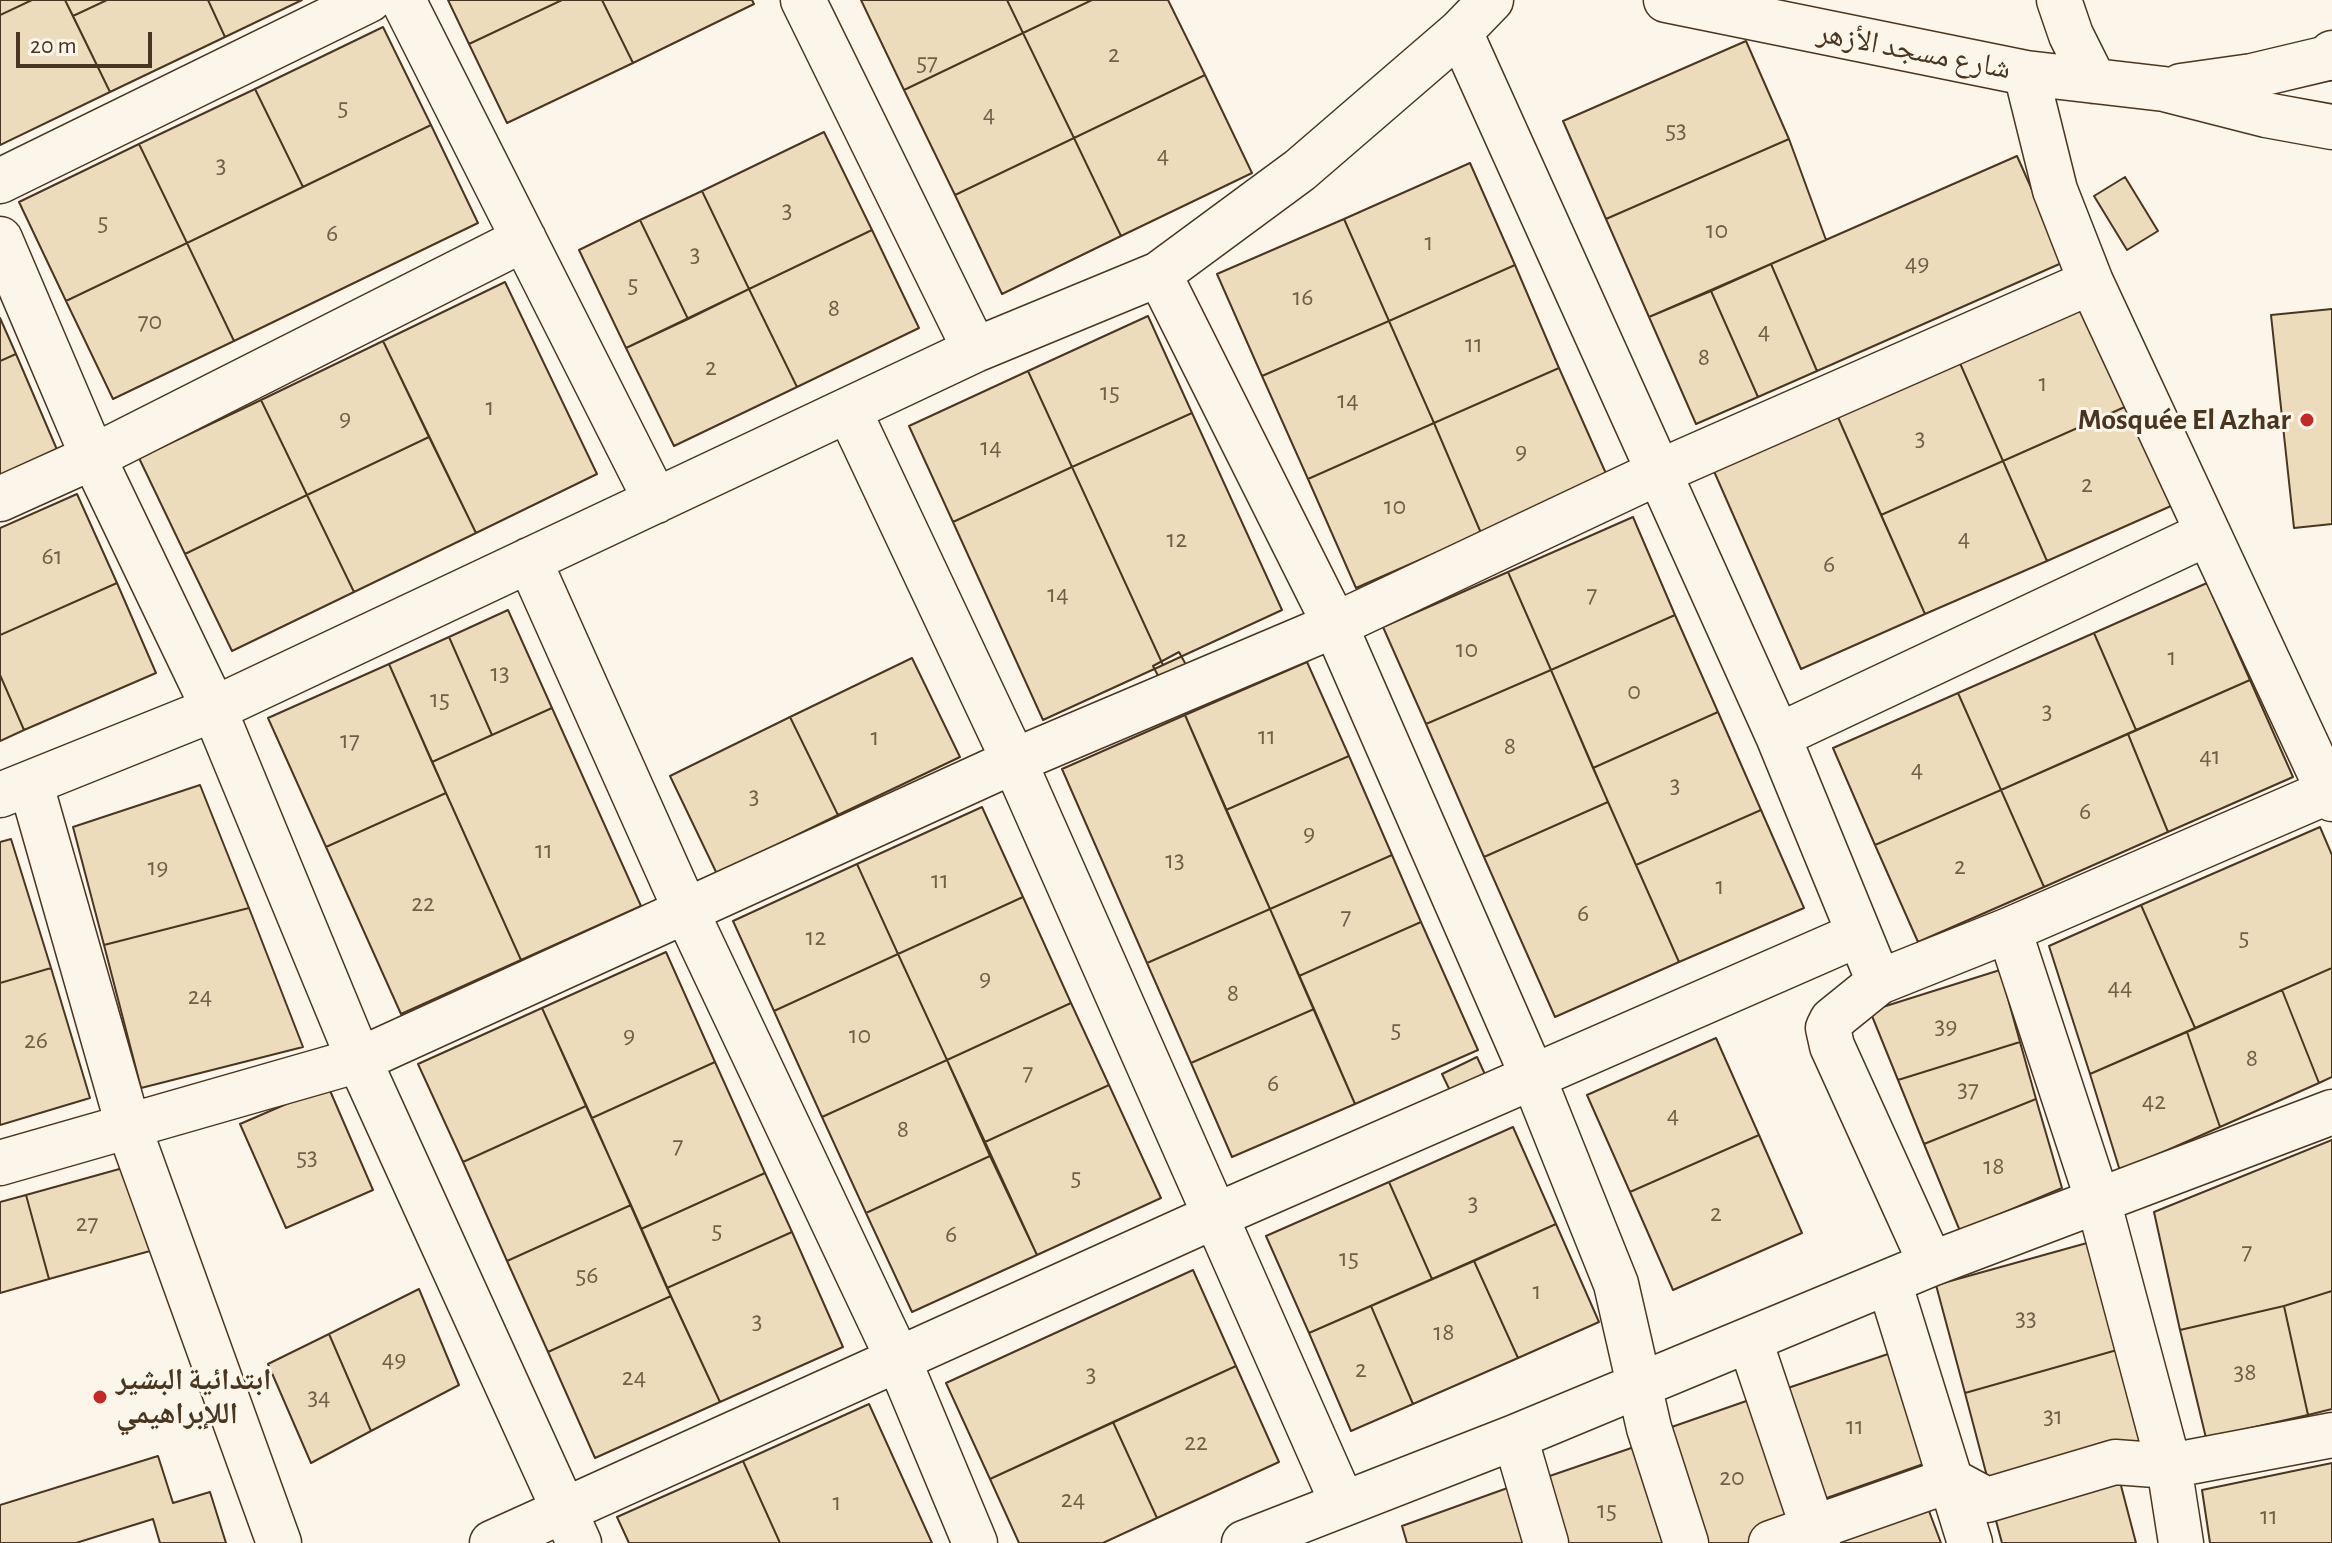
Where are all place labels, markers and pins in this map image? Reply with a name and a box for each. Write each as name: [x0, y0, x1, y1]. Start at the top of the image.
place label: Mosquée El Azhar: [2078, 402, 2291, 438]
marker: Mosquée El Azhar: [2298, 411, 2316, 429]
place label: ابتدائية البشير اللإبراهيمي: [116, 1362, 272, 1432]
marker: ابتدائية البشير اللإبراهيمي: [91, 1388, 109, 1406]

